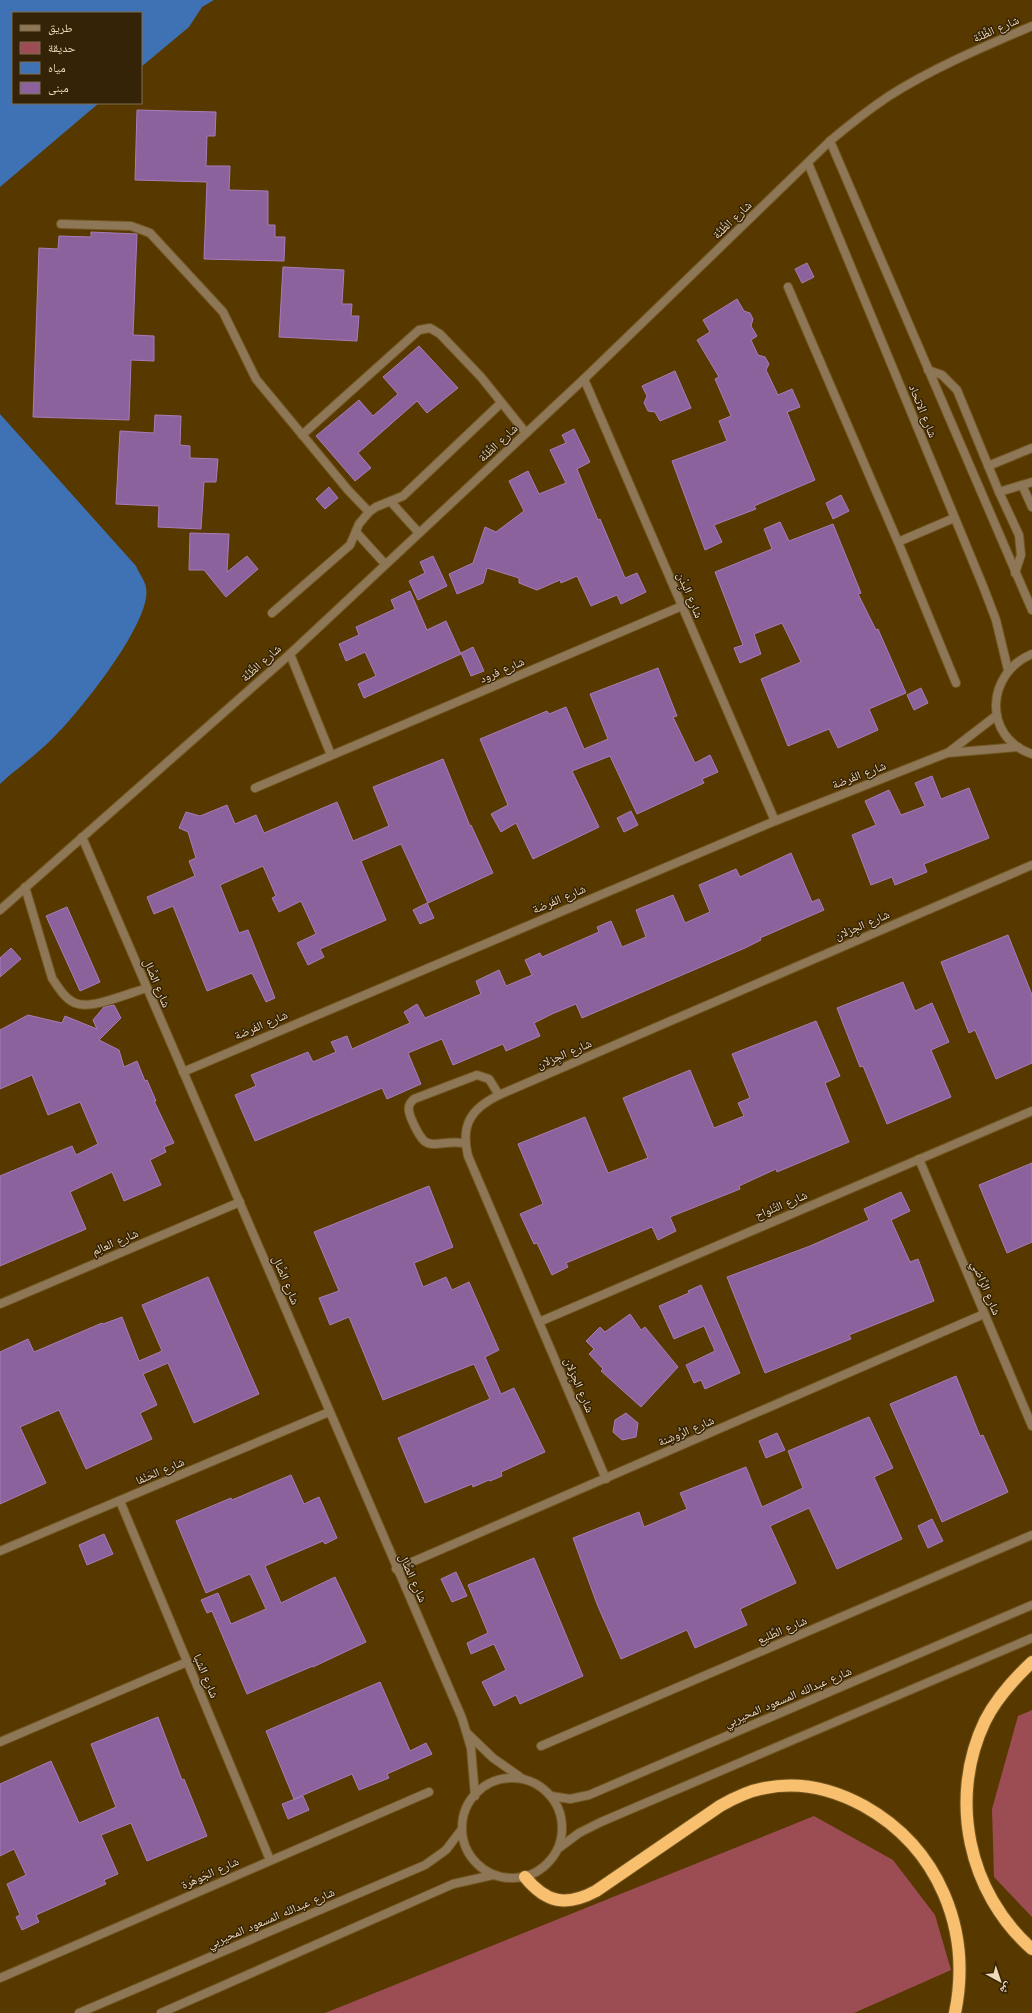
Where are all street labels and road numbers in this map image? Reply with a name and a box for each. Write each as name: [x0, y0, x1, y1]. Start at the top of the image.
street label: شارع الظَّنَّة: [971, 12, 1022, 46]
street label: شارع الظَّنَّة: [709, 198, 755, 243]
street label: شارع الاتحاد: [905, 382, 940, 440]
street label: شارع الظَّنَّة: [475, 421, 521, 465]
street label: شارع البِدْن: [673, 570, 706, 621]
street label: شارع الظَّنَّة: [238, 641, 285, 685]
street label: شارع فرود: [477, 654, 527, 687]
street label: شارع الفَرضة: [830, 758, 888, 793]
street label: شارع الفَرضة: [530, 881, 588, 917]
street label: شارع الجِزلان: [832, 907, 892, 944]
street label: شارع الصَّال: [140, 956, 174, 1010]
street label: شارع الفَرضة: [232, 1007, 290, 1043]
street label: شارع الجِزلان: [534, 1036, 594, 1073]
street label: شارع التِّلواح: [753, 1188, 810, 1223]
street label: شارع العالِم: [90, 1226, 141, 1259]
street label: شارع الصَّال: [269, 1253, 303, 1307]
street label: شارع الرَّاضي: [965, 1259, 1004, 1319]
street label: شارع الجِزلان: [560, 1355, 597, 1415]
street label: شارع الرُّوشِنة: [656, 1413, 717, 1450]
street label: شارع الحَنْفا: [134, 1454, 187, 1488]
street label: شارع الصَّال: [395, 1551, 430, 1605]
street label: شارع الطَّليع: [755, 1613, 810, 1648]
street label: شارع الشبا: [189, 1652, 222, 1701]
street label: شارع عبدالله المسعود المحيربي: [722, 1664, 855, 1733]
street label: شارع الجَوهَرة: [179, 1854, 242, 1893]
street label: شارع عبدالله المسعود المحيربي: [205, 1885, 338, 1954]

